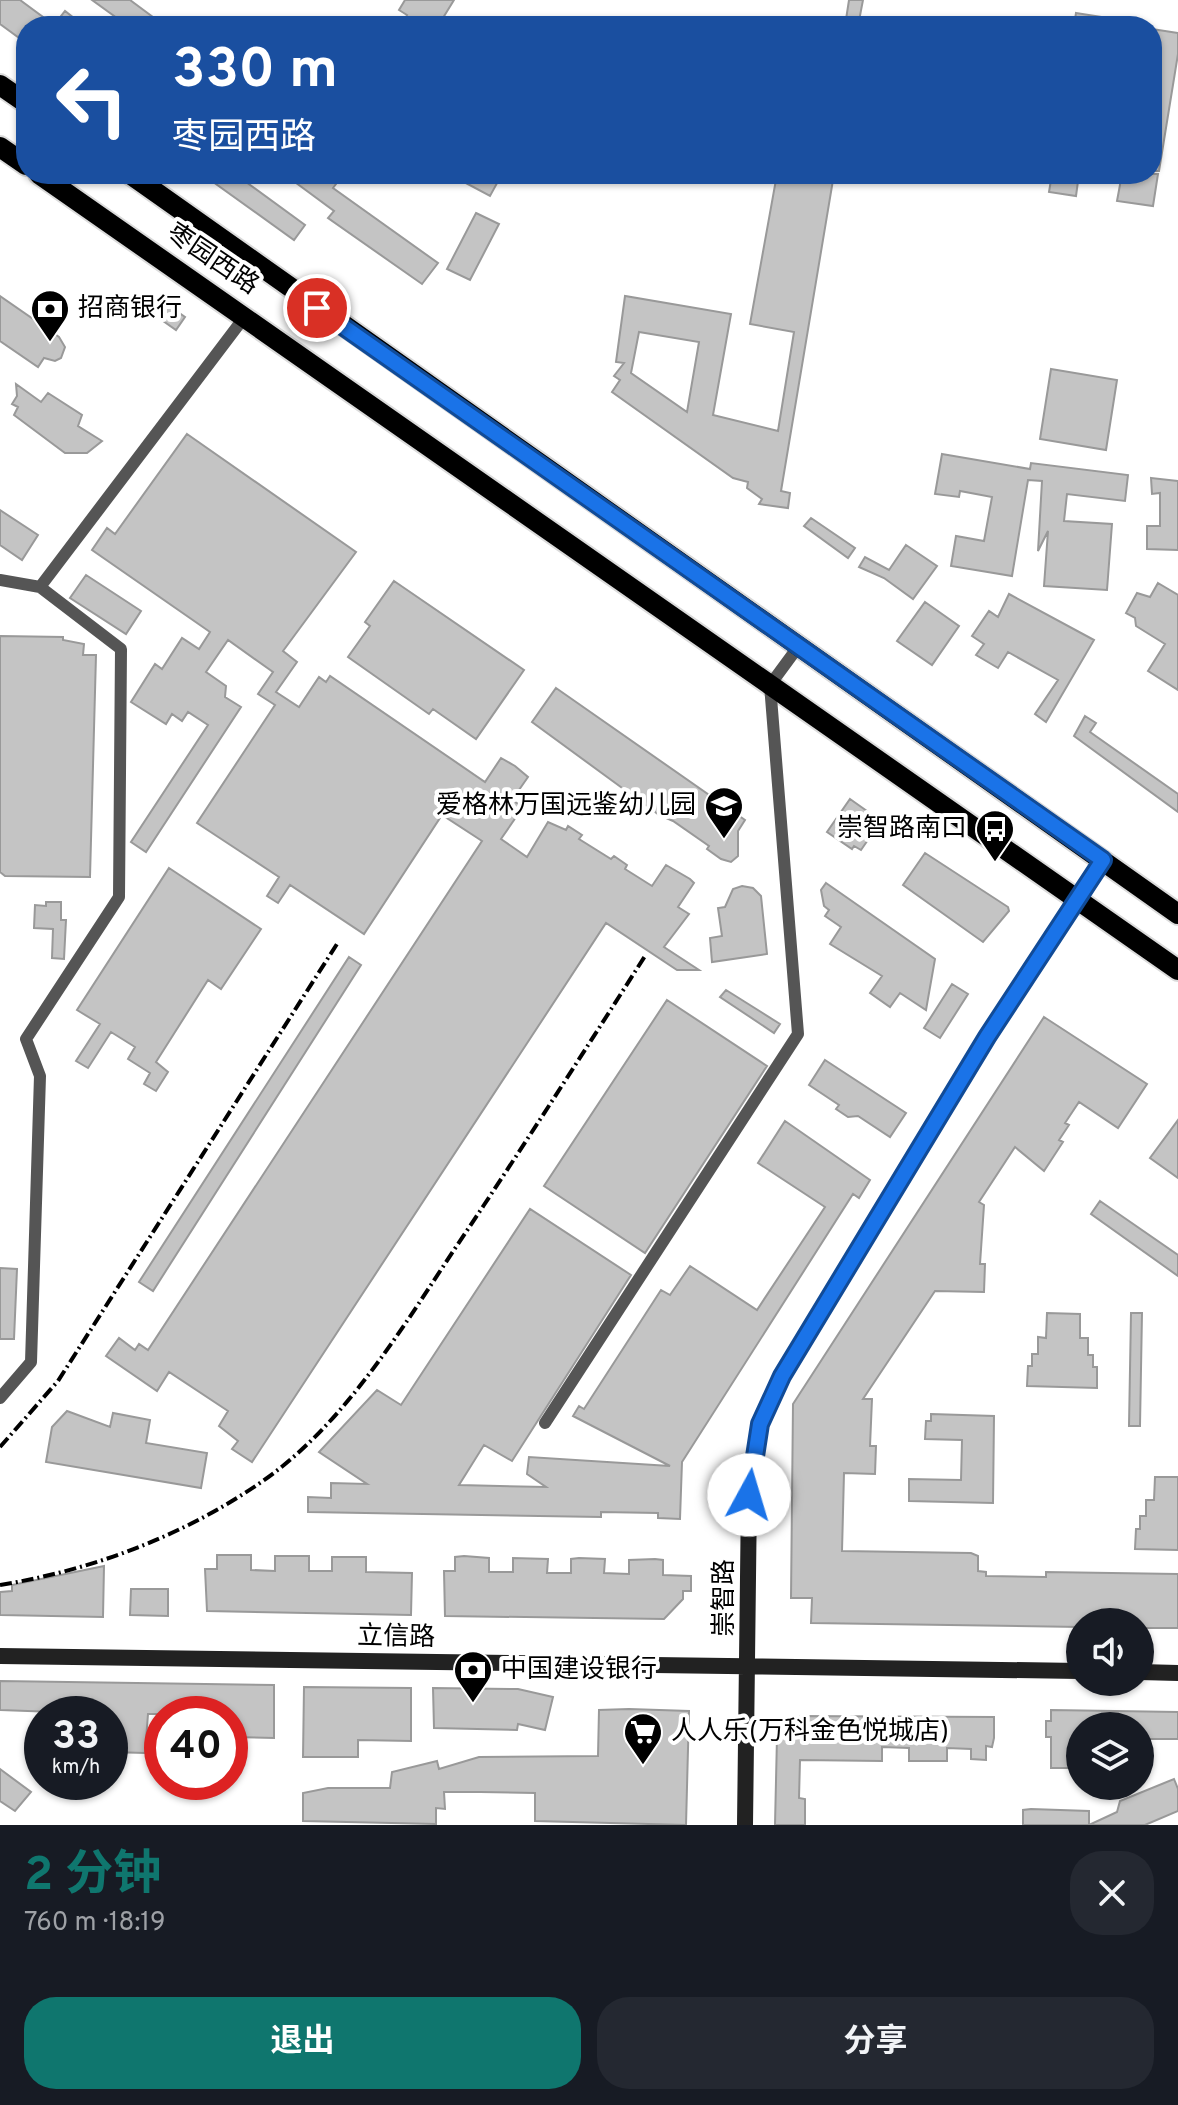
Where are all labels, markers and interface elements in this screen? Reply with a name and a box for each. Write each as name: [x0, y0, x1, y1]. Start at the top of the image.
text: 330 m: [172, 37, 338, 107]
icon: left: [40, 48, 144, 152]
text: 枣园西路: [172, 116, 316, 162]
street label: 枣园西路: [160, 217, 264, 303]
pin: [283, 274, 351, 342]
icon: arrive: [295, 286, 339, 330]
bank icon: 招商银行: [29, 288, 71, 343]
place label: 招商银行: [78, 293, 182, 326]
school or university icon: 爱格林万国远鉴幼儿园: [703, 785, 745, 840]
place label: 爱格林万国远鉴幼儿园: [436, 790, 696, 823]
bus stop icon: 崇智路南口: [974, 808, 1016, 863]
place label: 崇智路南口: [837, 813, 967, 846]
position arrow: [707, 1453, 791, 1537]
street label: 崇智路: [709, 1559, 742, 1637]
map controls: [1066, 1608, 1154, 1800]
button: sound: [1066, 1608, 1154, 1696]
street label: 立信路: [357, 1621, 435, 1655]
bank icon: 中国建设银行: [452, 1649, 494, 1704]
place label: 中国建设银行: [501, 1654, 657, 1687]
speed limit sign: 40: [144, 1696, 248, 1800]
supermarket icon: 人人乐(万科金色悦城店): [622, 1711, 664, 1766]
button: layers: [1066, 1712, 1154, 1800]
text: 33: [52, 1713, 100, 1763]
place label: 人人乐(万科金色悦城店): [671, 1716, 949, 1749]
text: km/h: [52, 1755, 100, 1781]
text: 2 分钟: [24, 1847, 161, 1907]
button: close: [1070, 1851, 1154, 1935]
text: 760 m · 18:19: [24, 1907, 166, 1940]
button: 退出: [24, 1997, 581, 2089]
button: 分享: [597, 1997, 1154, 2089]

